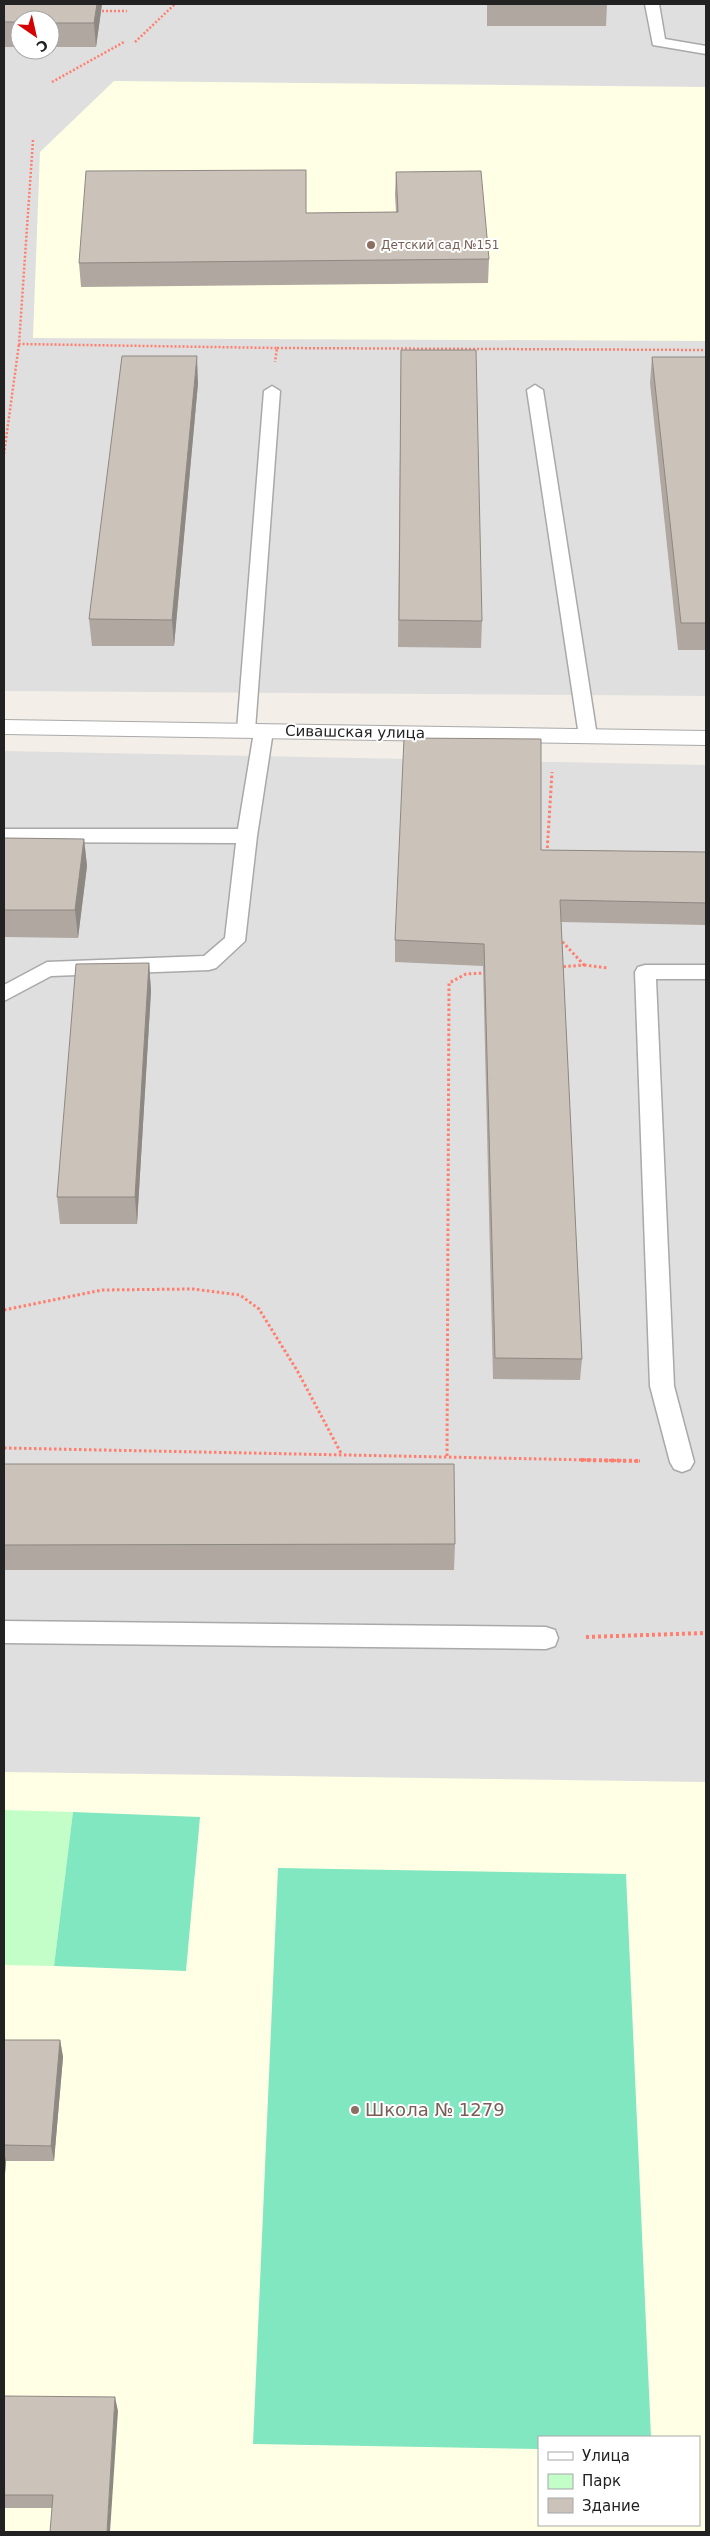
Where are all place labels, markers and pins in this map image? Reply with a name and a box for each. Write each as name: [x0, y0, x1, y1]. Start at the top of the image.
place label: Детский сад №151: [381, 238, 499, 252]
marker: Детский сад №151: [365, 239, 377, 251]
place label: Школа № 1279: [365, 2099, 505, 2120]
marker: Школа № 1279: [349, 2104, 361, 2116]

